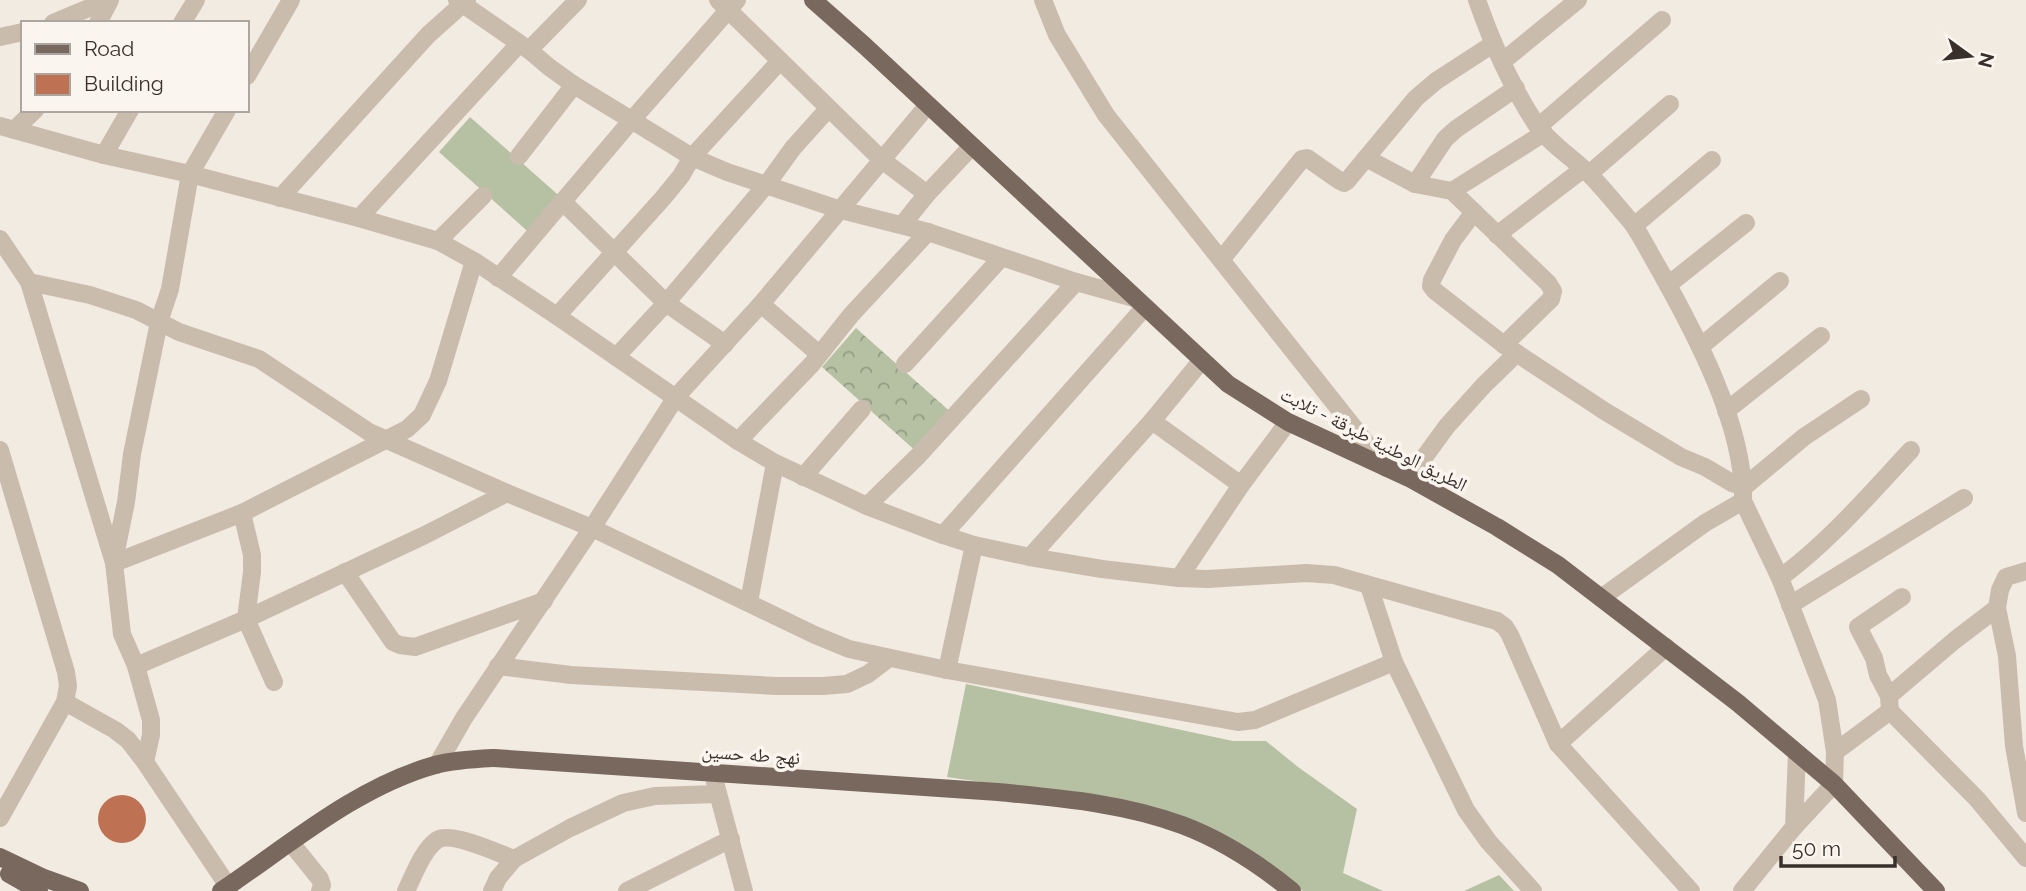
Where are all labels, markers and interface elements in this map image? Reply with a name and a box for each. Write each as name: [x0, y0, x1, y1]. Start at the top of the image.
legend: [21, 21, 248, 112]
north arrow: [1935, 21, 2005, 91]
text: Road: [84, 36, 134, 61]
text: N: [1974, 51, 1999, 70]
text: Building: [84, 71, 164, 96]
street label: الطريق الوطنية طبرقة - تلابت: [1277, 382, 1471, 497]
street label: نهج طه حسين: [701, 740, 801, 770]
scale bar: [1781, 824, 1895, 868]
text: 50 m: [1792, 836, 1841, 861]

